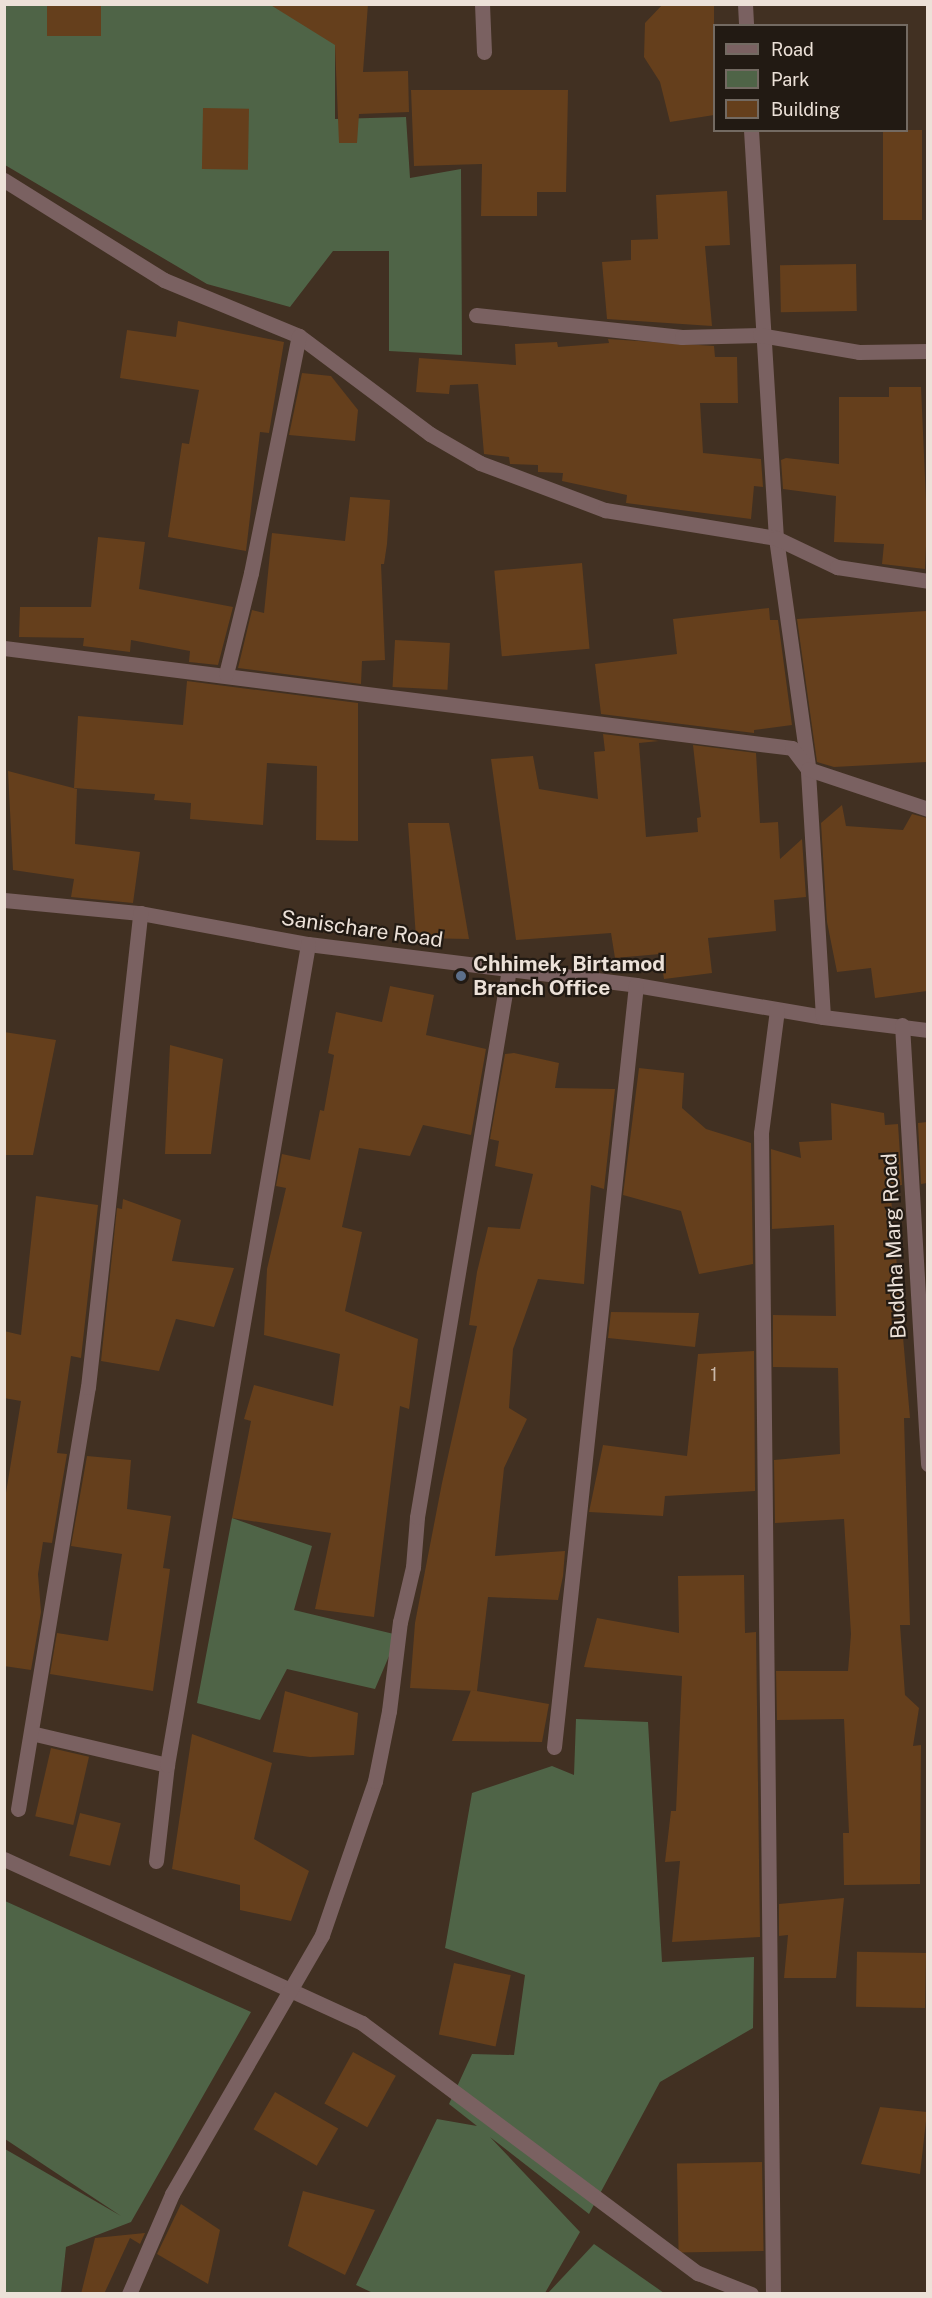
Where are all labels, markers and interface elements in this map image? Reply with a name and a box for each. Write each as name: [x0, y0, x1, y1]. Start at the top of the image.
legend: [713, 24, 908, 132]
text: Road: [771, 39, 814, 60]
text: Park: [771, 69, 809, 90]
text: Building: [771, 99, 840, 120]
street label: Sanischare Road: [279, 905, 445, 953]
place label: Chhimek, Birtamod Branch Office: [473, 951, 665, 1001]
marker: Chhimek, Birtamod Branch Office: [454, 969, 468, 983]
street label: Buddha Marg Road: [877, 1152, 911, 1340]
house number: 1: [710, 1364, 718, 1386]

